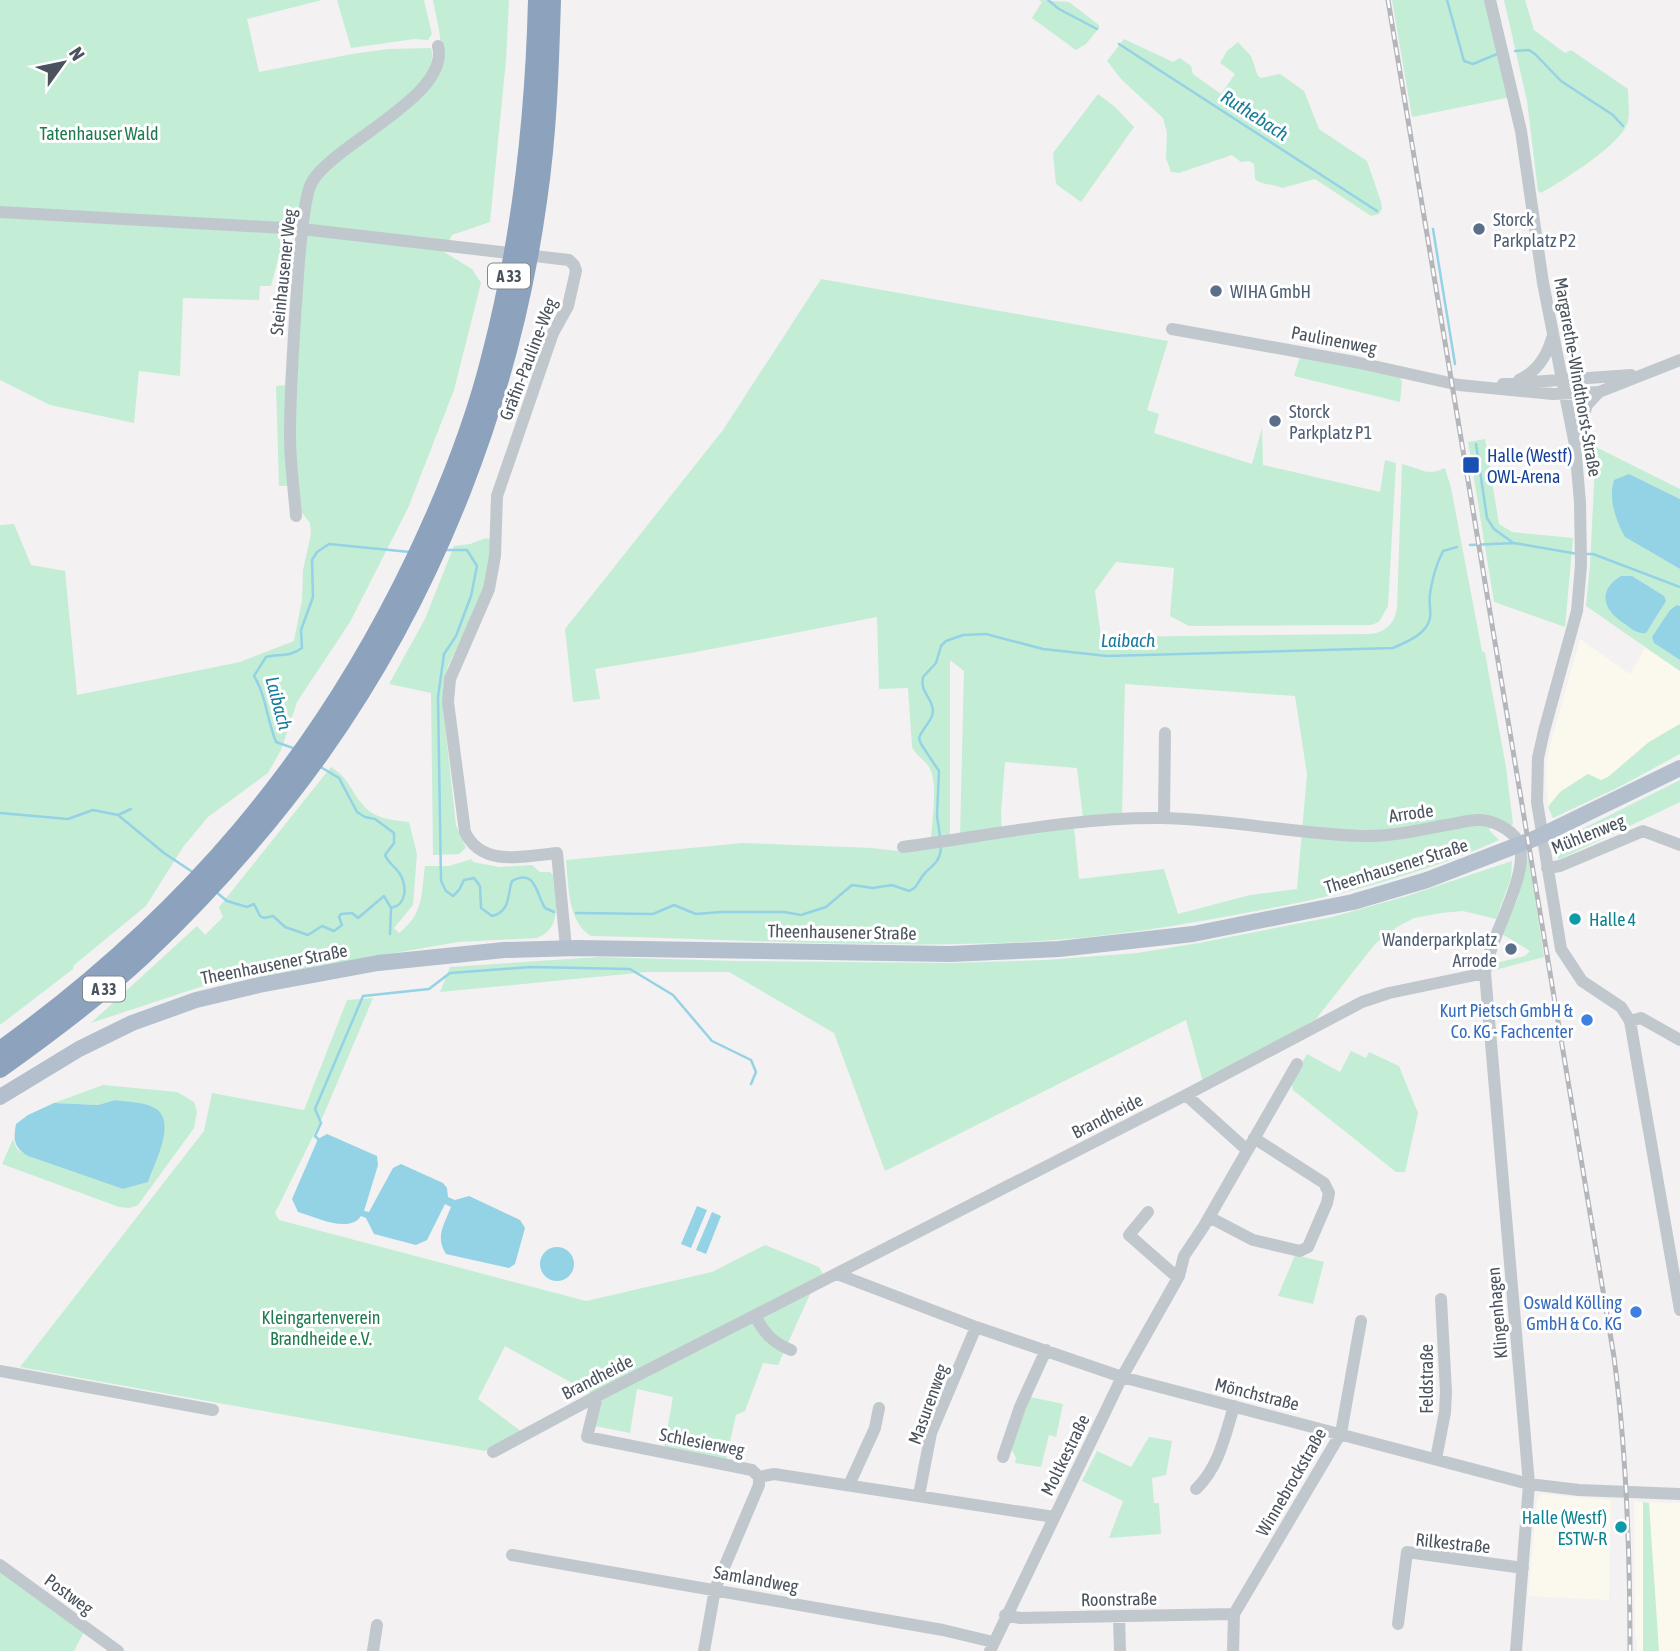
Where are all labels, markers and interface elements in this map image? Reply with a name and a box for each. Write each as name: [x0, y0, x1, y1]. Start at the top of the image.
north arrow: [28, 28, 98, 98]
text: N: [65, 43, 90, 64]
water label: Ruthebach: [1217, 85, 1293, 145]
park label: Tatenhauser Wald: [39, 123, 159, 144]
street label: Steinhausener Weg: [266, 207, 300, 336]
place label: Storck Parkplatz P2: [1493, 209, 1576, 251]
marker: Storck Parkplatz P2: [1471, 221, 1487, 237]
road number: A 33: [488, 264, 530, 288]
street label: Margarethe-Windthorst-Straße: [1550, 276, 1606, 478]
place label: WIHA GmbH: [1230, 281, 1311, 302]
marker: WIHA GmbH: [1208, 283, 1224, 299]
street label: Gräfin-Pauline-Weg: [495, 295, 561, 423]
street label: Paulinenweg: [1290, 321, 1379, 359]
place label: Storck Parkplatz P1: [1289, 401, 1372, 443]
marker: Storck Parkplatz P1: [1267, 413, 1283, 429]
place label: Halle (Westf) OWL-Arena: [1487, 445, 1572, 487]
marker: Halle (Westf) OWL-Arena: [1461, 455, 1481, 475]
water label: Laibach: [1101, 629, 1155, 651]
water label: Laibach: [261, 674, 297, 732]
street label: Arrode: [1387, 799, 1435, 827]
street label: Mühlenweg: [1548, 810, 1628, 858]
street label: Theenhausener Straße: [1322, 834, 1470, 898]
place label: Halle 4: [1589, 909, 1636, 930]
marker: Halle 4: [1567, 911, 1583, 927]
street label: Theenhausener Straße: [767, 920, 917, 944]
place label: Wanderparkplatz Arrode: [1382, 929, 1498, 971]
street label: Theenhausener Straße: [199, 939, 349, 989]
marker: Wanderparkplatz Arrode: [1503, 941, 1519, 957]
road number: A 33: [83, 976, 125, 1001]
place label: Kurt Pietsch GmbH & Co. KG - Fachcenter: [1439, 1000, 1574, 1042]
marker: Kurt Pietsch GmbH & Co. KG - Fachcenter: [1579, 1012, 1595, 1028]
street label: Brandheide: [1068, 1089, 1146, 1143]
street label: Klingenhagen: [1483, 1266, 1511, 1360]
place label: Oswald Kölling GmbH & Co. KG: [1524, 1292, 1622, 1334]
marker: Oswald Kölling GmbH & Co. KG: [1628, 1304, 1644, 1320]
park label: Kleingartenverein Brandheide e.V.: [262, 1307, 381, 1349]
street label: Feldstraße: [1416, 1344, 1437, 1414]
street label: Brandheide: [558, 1350, 636, 1404]
street label: Masurenweg: [904, 1361, 952, 1447]
street label: Mönchstraße: [1213, 1373, 1301, 1415]
street label: Moltkestraße: [1036, 1411, 1094, 1499]
street label: Schlesierweg: [658, 1423, 747, 1461]
street label: Winnebrockstraße: [1252, 1424, 1330, 1540]
place label: Halle (Westf) ESTW-R: [1522, 1507, 1607, 1549]
marker: Halle (Westf) ESTW-R: [1613, 1519, 1629, 1535]
street label: Rilkestraße: [1415, 1529, 1491, 1557]
street label: Samlandweg: [712, 1561, 800, 1597]
street label: Postweg: [41, 1569, 98, 1619]
street label: Roonstraße: [1081, 1588, 1157, 1610]

